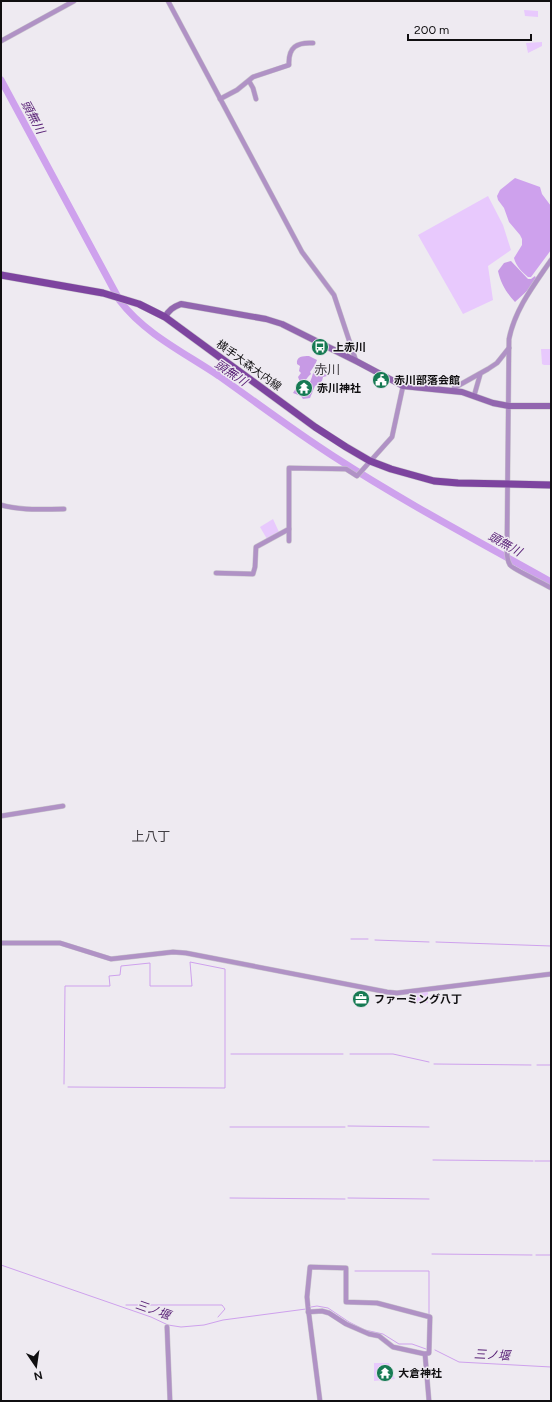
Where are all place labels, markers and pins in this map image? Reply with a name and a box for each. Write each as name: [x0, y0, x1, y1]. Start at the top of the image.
bus stop icon: 上赤川: [310, 337, 330, 357]
place label: 上赤川: [333, 341, 366, 354]
public building icon: 赤川部落会館: [371, 370, 391, 390]
place label: 赤川部落会館: [394, 374, 460, 387]
temple icon: 赤川神社: [294, 378, 314, 398]
place label: 赤川神社: [317, 382, 361, 395]
office icon: ファーミング八丁: [351, 989, 371, 1009]
place label: ファーミング八丁: [374, 993, 462, 1006]
temple icon: 大倉神社: [375, 1363, 395, 1383]
place label: 大倉神社: [398, 1367, 442, 1380]

